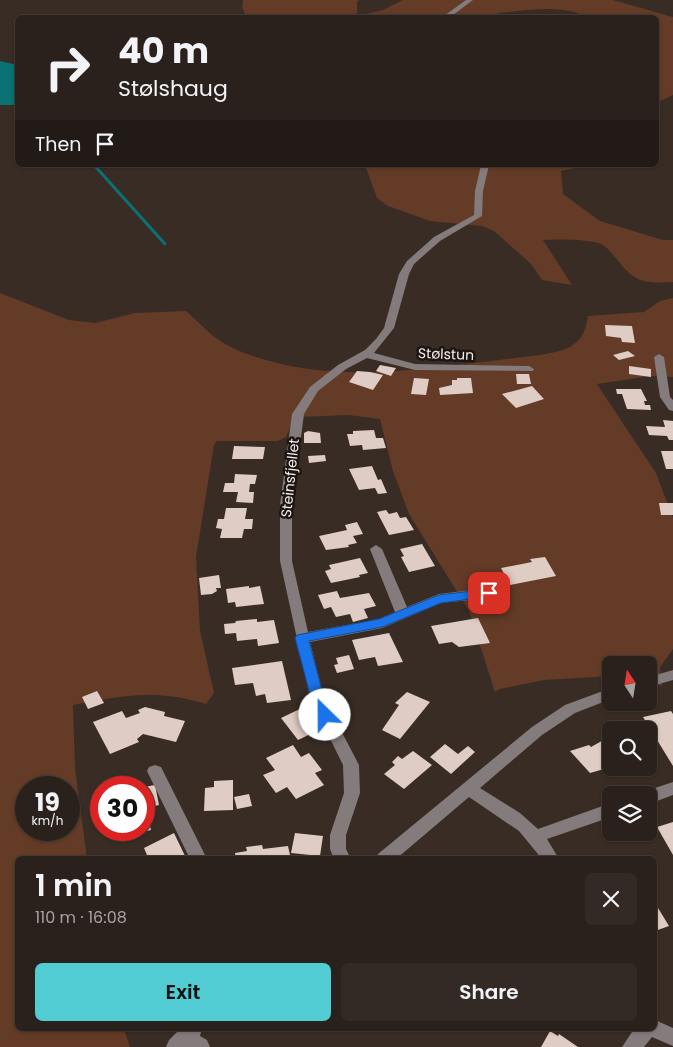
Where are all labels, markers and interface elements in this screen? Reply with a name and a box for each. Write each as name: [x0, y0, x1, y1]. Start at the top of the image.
text: 40 m: [118, 26, 209, 75]
icon: right: [35, 35, 100, 100]
text: Stølshaug: [118, 73, 228, 104]
icon: arrive: [91, 130, 119, 158]
text: Then: [35, 131, 81, 158]
street label: Stølstun: [418, 343, 474, 365]
street label: Steinsfjellet: [276, 438, 304, 518]
pin: [468, 572, 510, 614]
icon: arrive: [475, 579, 503, 607]
north arrow: [602, 656, 658, 711]
map controls: [602, 656, 657, 841]
position arrow: [298, 688, 350, 740]
button: search: [602, 721, 657, 776]
speed limit sign: 30: [90, 776, 155, 841]
text: 19: [35, 785, 60, 820]
button: layers: [602, 786, 657, 841]
text: km/h: [32, 812, 63, 829]
text: 1 min: [35, 864, 113, 907]
button: close: [585, 873, 637, 925]
text: 110 m · 16:08: [35, 906, 127, 929]
button: Exit: [35, 963, 331, 1021]
button: Share: [341, 963, 637, 1021]

